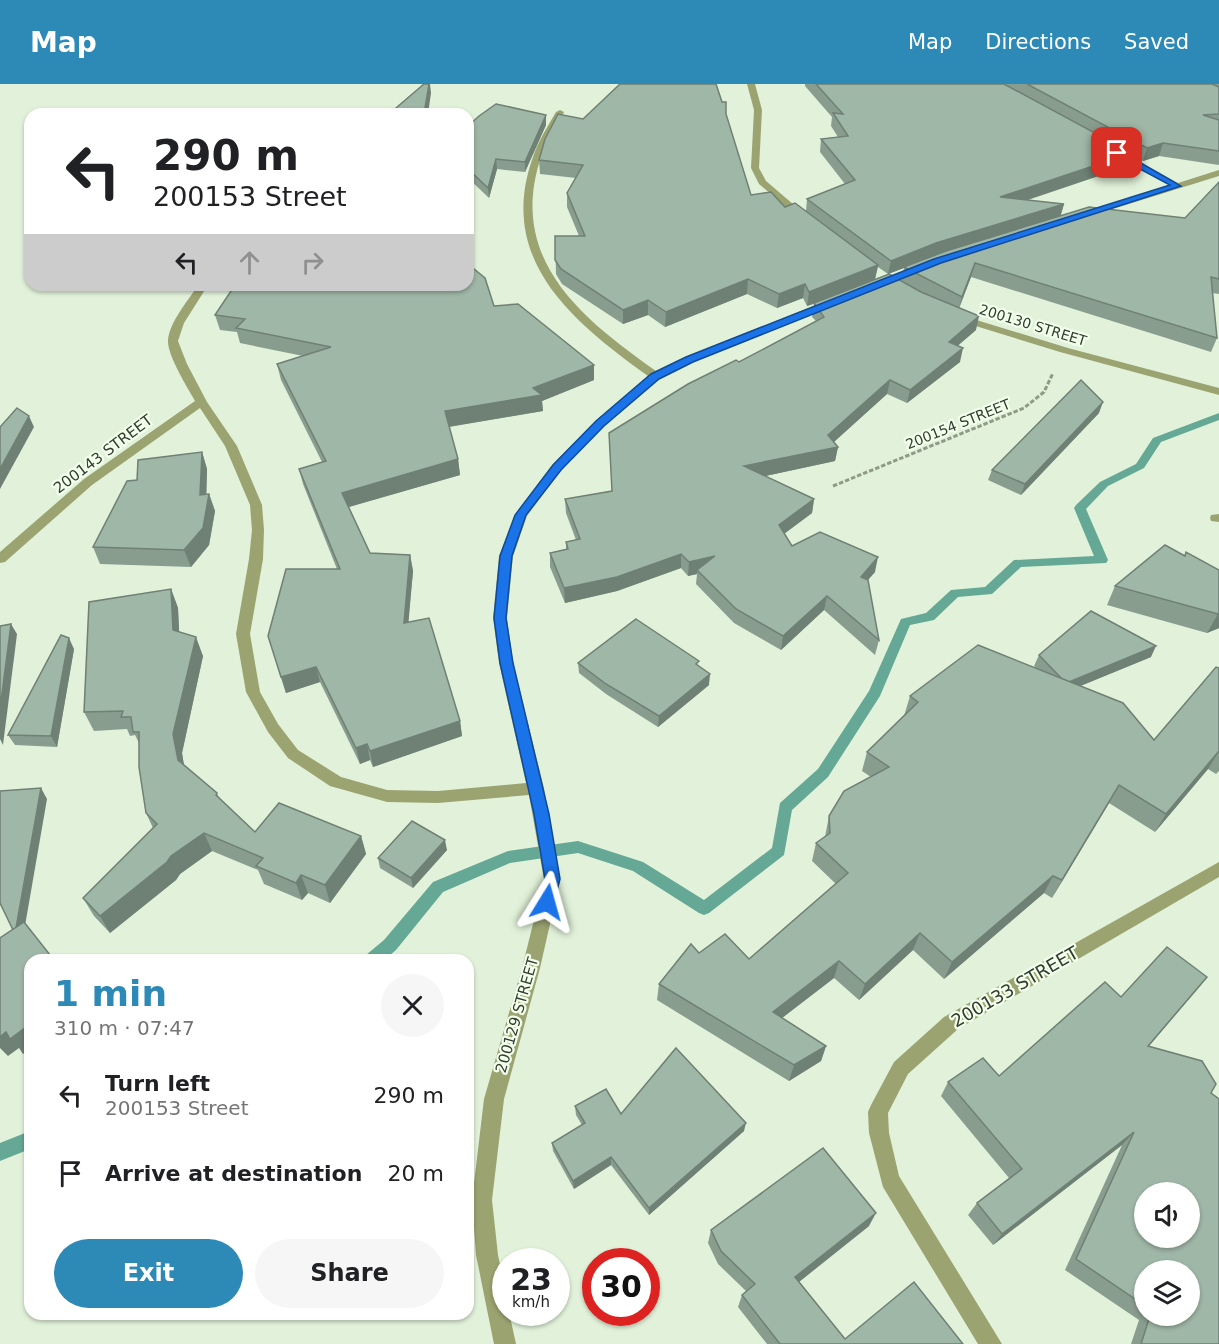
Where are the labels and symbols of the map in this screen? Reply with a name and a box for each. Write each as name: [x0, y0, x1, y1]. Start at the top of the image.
pin: [1091, 127, 1142, 178]
street label: 200130 STREET: [977, 301, 1089, 349]
street label: 200154 STREET: [903, 396, 1013, 452]
street label: 200143 STREET: [50, 410, 157, 497]
position arrow: [515, 870, 579, 934]
street label: 200133 STREET: [948, 941, 1083, 1031]
street label: 200129 STREET: [492, 954, 542, 1075]
speed limit sign: 30: [582, 1248, 660, 1326]

